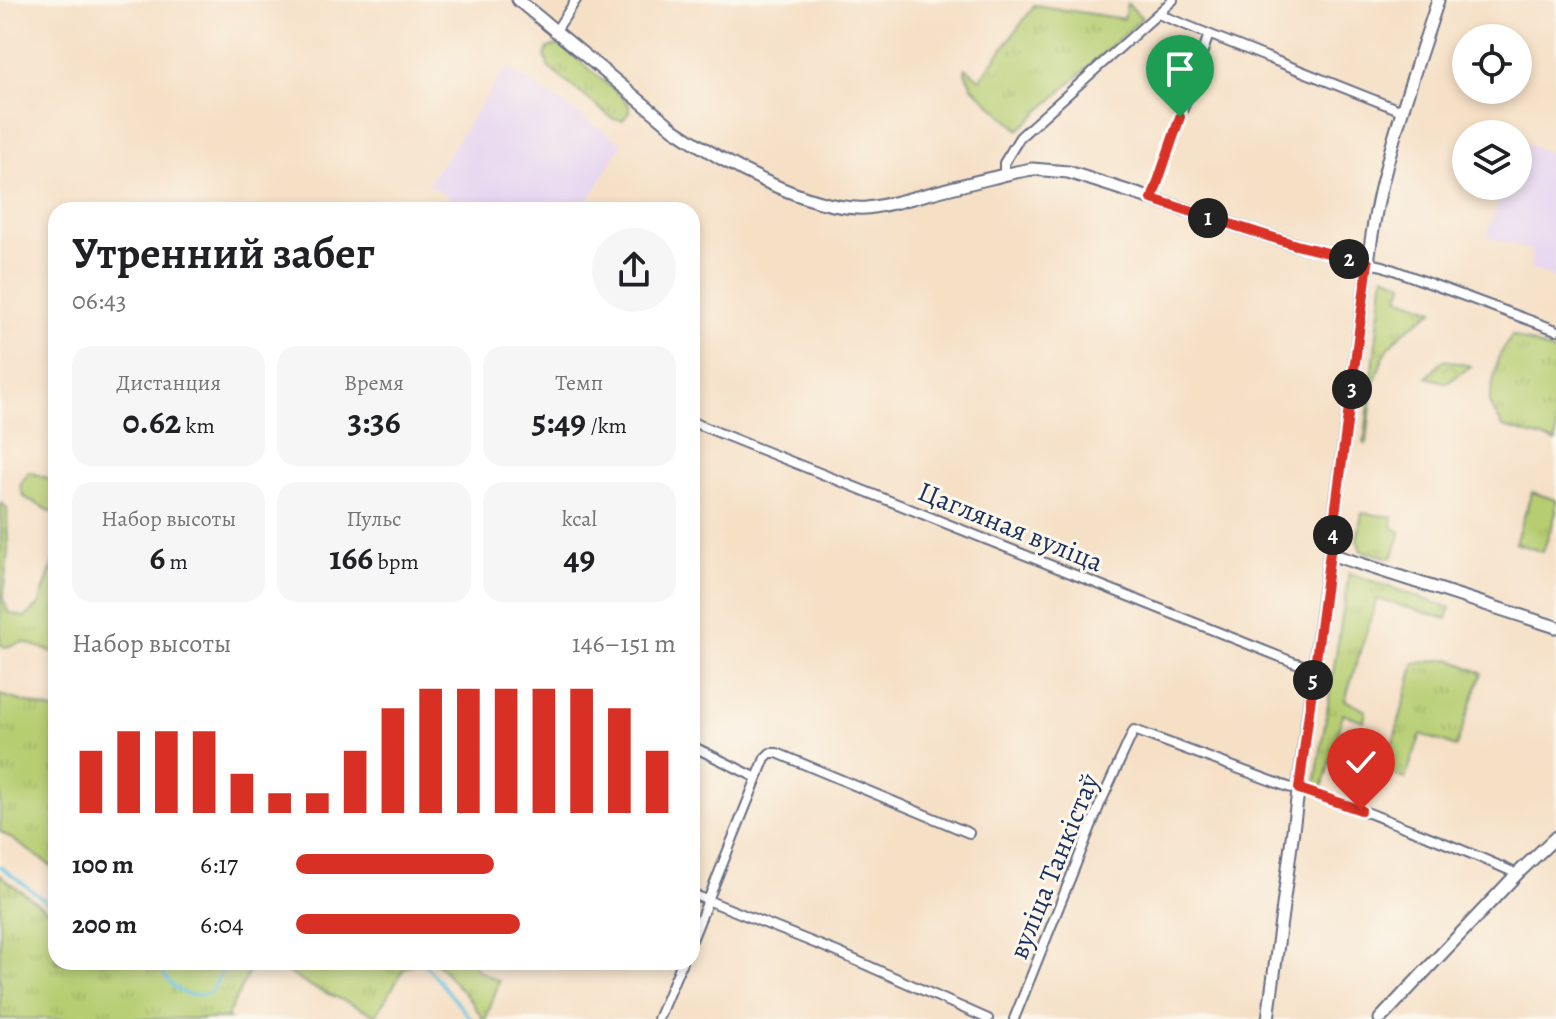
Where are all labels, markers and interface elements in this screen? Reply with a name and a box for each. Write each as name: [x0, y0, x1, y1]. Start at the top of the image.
map controls: [1452, 24, 1532, 200]
button: locate: [1452, 24, 1532, 104]
pin: [1146, 35, 1214, 117]
icon: arrive: [1158, 47, 1202, 91]
button: layers: [1452, 120, 1532, 200]
pin: 1: [1188, 198, 1228, 238]
text: 1: [1204, 203, 1212, 233]
text: Утренний забег: [72, 223, 375, 283]
button: share: [592, 228, 676, 312]
pin: 2: [1329, 239, 1369, 279]
text: 2: [1344, 244, 1354, 274]
text: 06:43: [72, 283, 127, 318]
text: Дистанция: [116, 368, 221, 398]
text: Время: [344, 368, 404, 398]
text: Темп: [555, 368, 603, 398]
pin: 3: [1332, 369, 1372, 409]
text: 3: [1347, 374, 1357, 404]
text: 0.62: [122, 398, 181, 445]
text: 3:36: [347, 398, 401, 445]
text: 5:49: [532, 398, 586, 445]
text: km: [181, 411, 215, 441]
text: /km: [586, 411, 627, 441]
street label: Цагляная вуліца: [912, 473, 1109, 581]
text: Набор высоты: [101, 504, 236, 534]
text: Пульс: [346, 504, 402, 534]
text: kcal: [562, 504, 597, 534]
pin: 4: [1313, 515, 1353, 555]
text: 4: [1328, 520, 1338, 550]
text: 6: [149, 534, 165, 581]
text: 166: [329, 534, 373, 581]
text: 49: [563, 534, 595, 581]
text: m: [165, 547, 188, 577]
text: bpm: [373, 547, 419, 577]
text: Набор высоты: [72, 626, 231, 661]
text: 146–151 m: [572, 626, 676, 661]
pin: 5: [1293, 660, 1333, 700]
text: 5: [1308, 665, 1318, 695]
pin: [1327, 728, 1395, 810]
icon: check: [1339, 740, 1383, 784]
street label: вуліца Танкістаў: [999, 768, 1109, 965]
text: 100 m: [72, 847, 134, 882]
text: 6:17: [200, 847, 238, 882]
text: 200 m: [72, 907, 137, 942]
text: 6:04: [200, 907, 244, 942]

